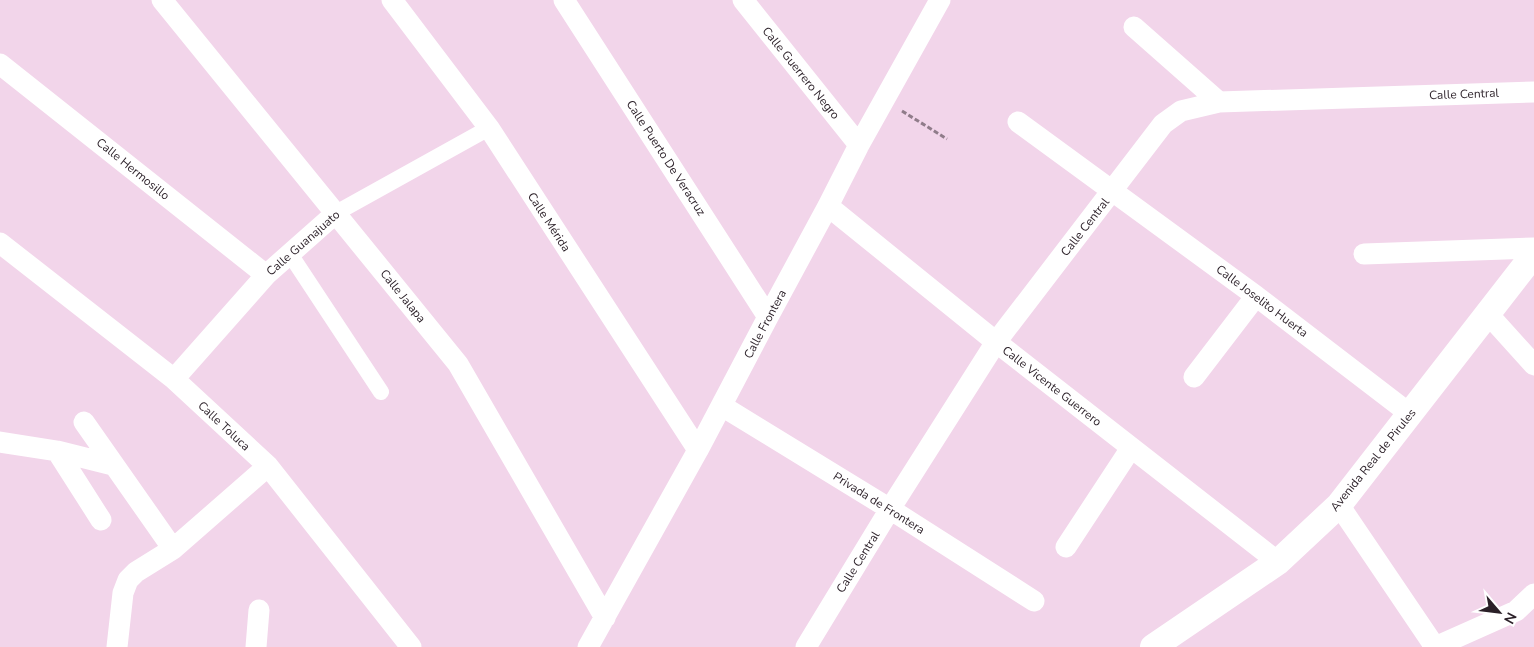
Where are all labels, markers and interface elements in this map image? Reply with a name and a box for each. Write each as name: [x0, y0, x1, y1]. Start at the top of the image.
street label: Calle Guerrero Negro: [759, 23, 843, 123]
street label: Calle Central: [1429, 85, 1500, 103]
street label: Calle Puerto De Veracruz: [623, 97, 710, 219]
street label: Calle Hermosillo: [93, 135, 173, 204]
street label: Calle Mérida: [524, 189, 574, 255]
street label: Calle Central: [1057, 194, 1113, 259]
street label: Calle Guanajuato: [263, 206, 343, 279]
street label: Calle Joselito Huerta: [1213, 261, 1311, 341]
street label: Calle Jalapa: [377, 266, 429, 326]
street label: Calle Frontera: [740, 287, 790, 361]
street label: Calle Vicente Guerrero: [999, 342, 1105, 430]
street label: Calle Toluca: [194, 398, 254, 454]
street label: Avenida Real de Pirules: [1327, 405, 1420, 515]
street label: Privada de Frontera: [830, 468, 928, 538]
street label: Calle Central: [833, 528, 884, 596]
north arrow: [1474, 587, 1524, 637]
text: N: [1499, 609, 1521, 627]

